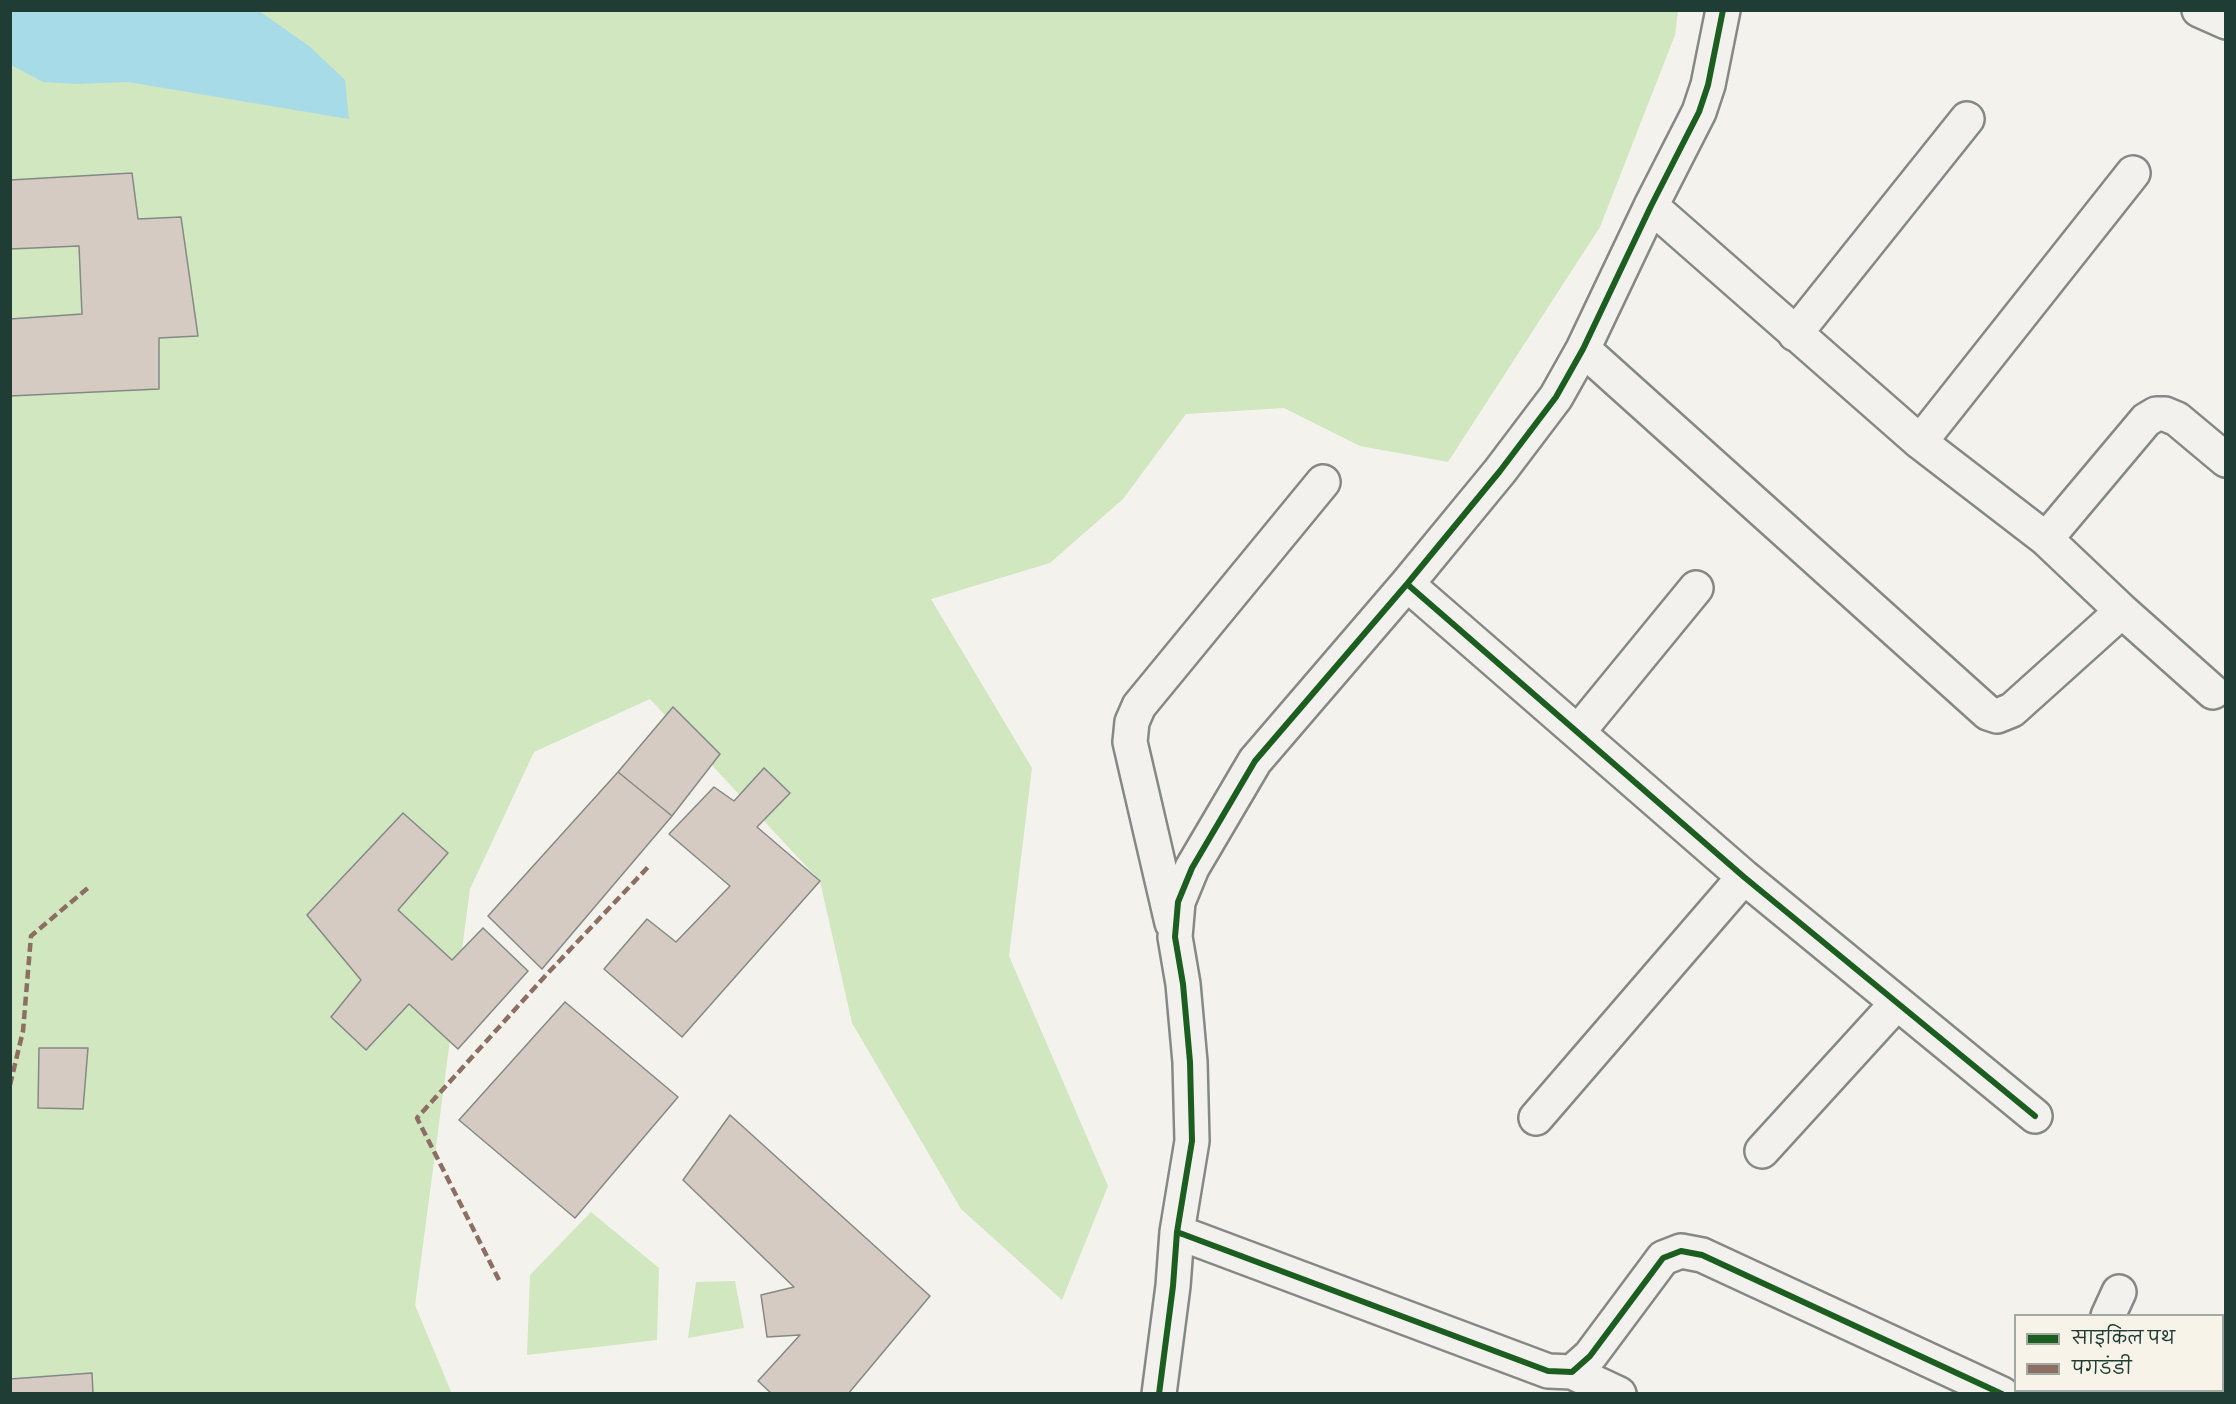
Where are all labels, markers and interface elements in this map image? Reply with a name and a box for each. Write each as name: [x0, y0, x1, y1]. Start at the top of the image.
legend: [2014, 1314, 2224, 1392]
text: साइकिल पथ: [2072, 1326, 2175, 1349]
text: पगडंडी: [2072, 1356, 2132, 1379]

